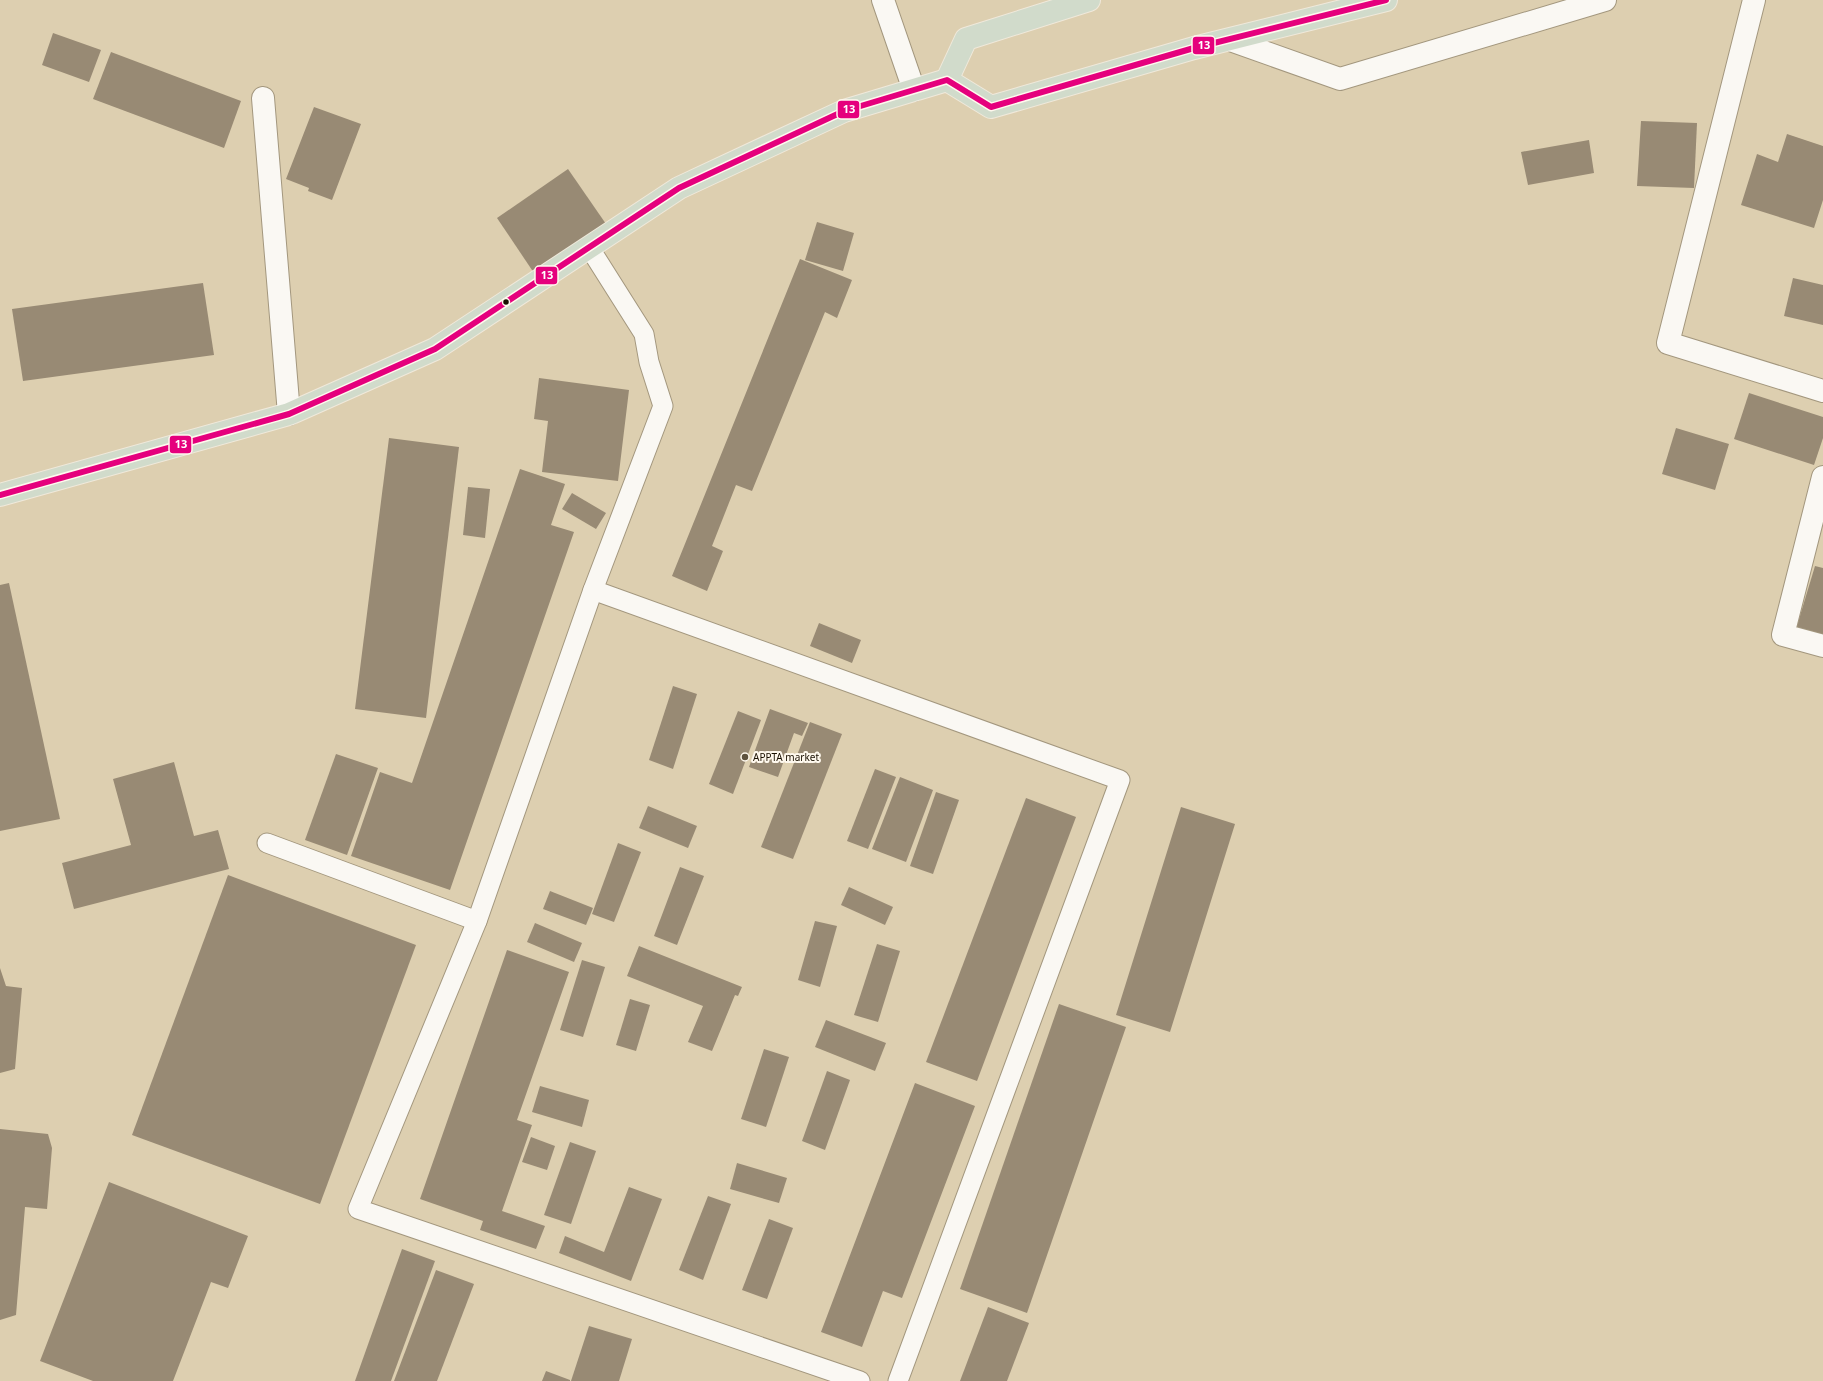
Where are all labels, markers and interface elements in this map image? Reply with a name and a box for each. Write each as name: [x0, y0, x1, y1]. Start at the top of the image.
line badge: 13: [1192, 36, 1215, 55]
text: 13: [1198, 37, 1210, 52]
line badge: 13: [837, 100, 860, 119]
text: 13: [843, 101, 855, 116]
line badge: 13: [535, 266, 558, 285]
text: 13: [541, 267, 553, 282]
unlabelled marker: [501, 297, 511, 307]
line badge: 13: [169, 435, 192, 454]
text: 13: [175, 436, 187, 451]
place label: APPTA market: [753, 750, 819, 764]
marker: APPTA market: [740, 752, 750, 762]

